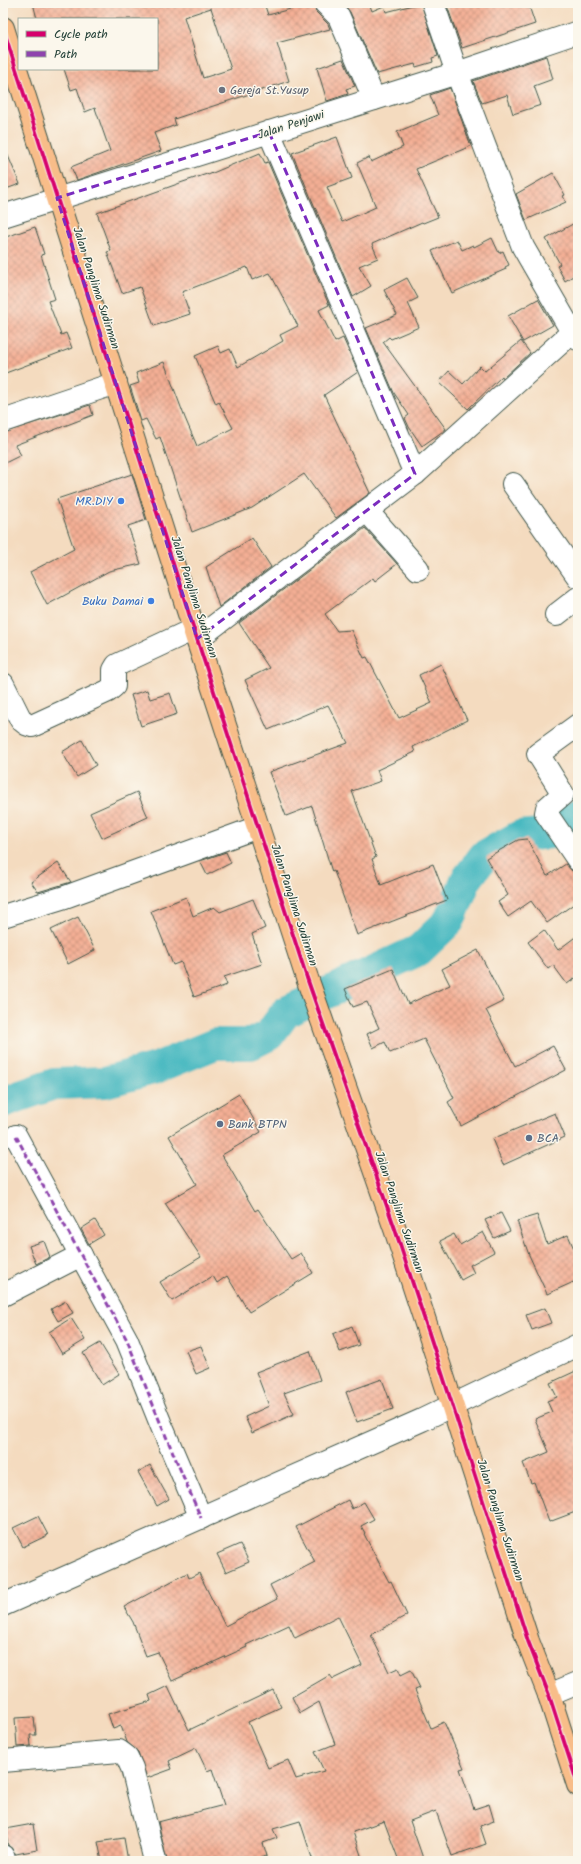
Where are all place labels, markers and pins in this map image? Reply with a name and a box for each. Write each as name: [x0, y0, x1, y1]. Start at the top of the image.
place label: Gereja St.Yusup: [230, 81, 309, 100]
marker: Gereja St.Yusup: [217, 85, 227, 95]
place label: MR.DIY: [75, 492, 114, 511]
marker: MR.DIY: [116, 496, 126, 506]
place label: Buku Damai: [82, 592, 144, 611]
marker: Buku Damai: [146, 596, 156, 606]
place label: Bank BTPN: [228, 1115, 287, 1134]
marker: Bank BTPN: [215, 1119, 225, 1129]
place label: BCA: [537, 1129, 559, 1148]
marker: BCA: [524, 1133, 534, 1143]

